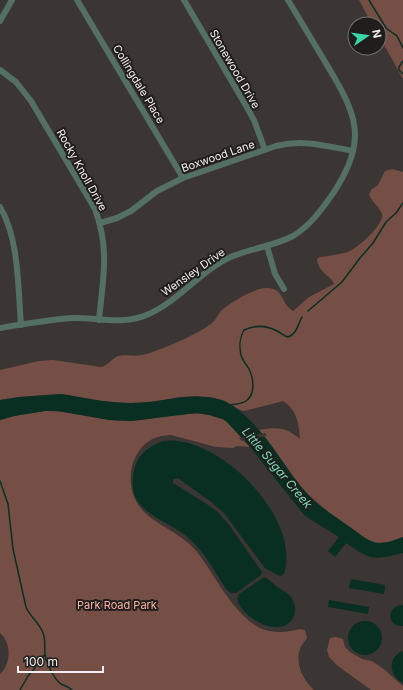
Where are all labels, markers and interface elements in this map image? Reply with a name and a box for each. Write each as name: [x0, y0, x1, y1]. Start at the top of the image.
north arrow: [347, 16, 387, 56]
street label: Stonewood Drive: [207, 27, 263, 111]
text: N: [369, 28, 385, 39]
street label: Collingdale Place: [110, 42, 168, 126]
street label: Rocky Knoll Drive: [54, 127, 110, 213]
street label: Boxwood Lane: [179, 137, 257, 175]
street label: Wensley Drive: [158, 245, 228, 299]
water label: Little Sugar Creek: [239, 424, 316, 512]
park label: Park Road Park: [77, 598, 157, 612]
scale bar: [18, 648, 103, 674]
text: 100 m: [24, 654, 58, 669]

